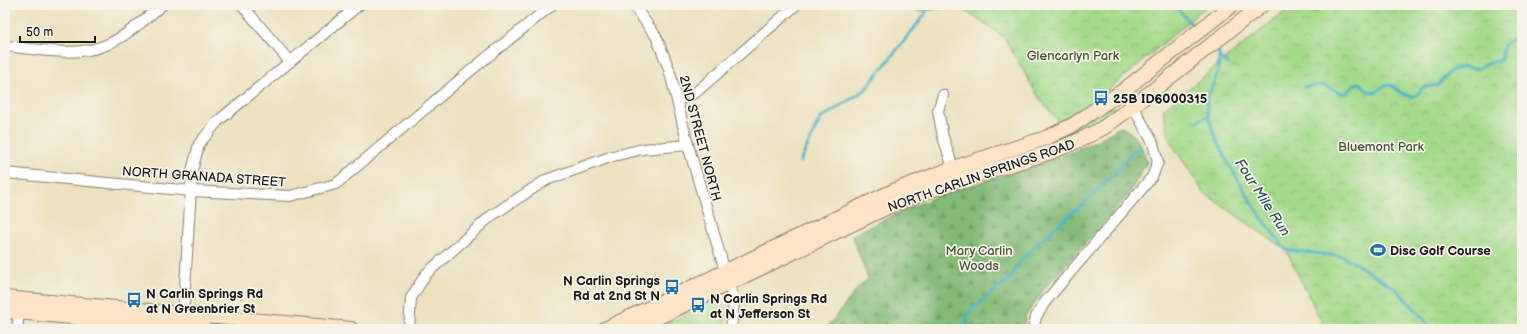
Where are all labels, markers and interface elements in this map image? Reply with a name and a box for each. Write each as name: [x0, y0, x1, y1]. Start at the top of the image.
scale bar: [20, 18, 95, 44]
text: 50 m: [26, 25, 53, 40]
park label: Glencarlyn Park: [1027, 48, 1120, 64]
street label: 2ND STREET NORTH: [676, 74, 725, 203]
bus stop icon: 25B ID6000315: [1092, 89, 1110, 107]
place label: 25B ID6000315: [1113, 91, 1208, 107]
street label: NORTH CARLIN SPRINGS ROAD: [886, 136, 1077, 216]
park label: Bluemont Park: [1338, 139, 1425, 155]
water label: Four Mile Run: [1231, 155, 1294, 239]
street label: NORTH GRANADA STREET: [121, 163, 287, 191]
sports icon: Disc Golf Course: [1369, 241, 1387, 259]
park label: Mary Carlin Woods: [945, 243, 1013, 274]
place label: Disc Golf Course: [1390, 243, 1491, 259]
place label: N Carlin Springs Rd at 2nd St N: [563, 273, 660, 304]
bus stop icon: N Carlin Springs Rd at 2nd St N: [663, 278, 681, 296]
place label: N Carlin Springs Rd at N Greenbrier St: [146, 286, 263, 317]
bus stop icon: N Carlin Springs Rd at N Greenbrier St: [125, 291, 143, 309]
place label: N Carlin Springs Rd at N Jefferson St: [710, 291, 827, 322]
bus stop icon: N Carlin Springs Rd at N Jefferson St: [689, 296, 707, 314]

